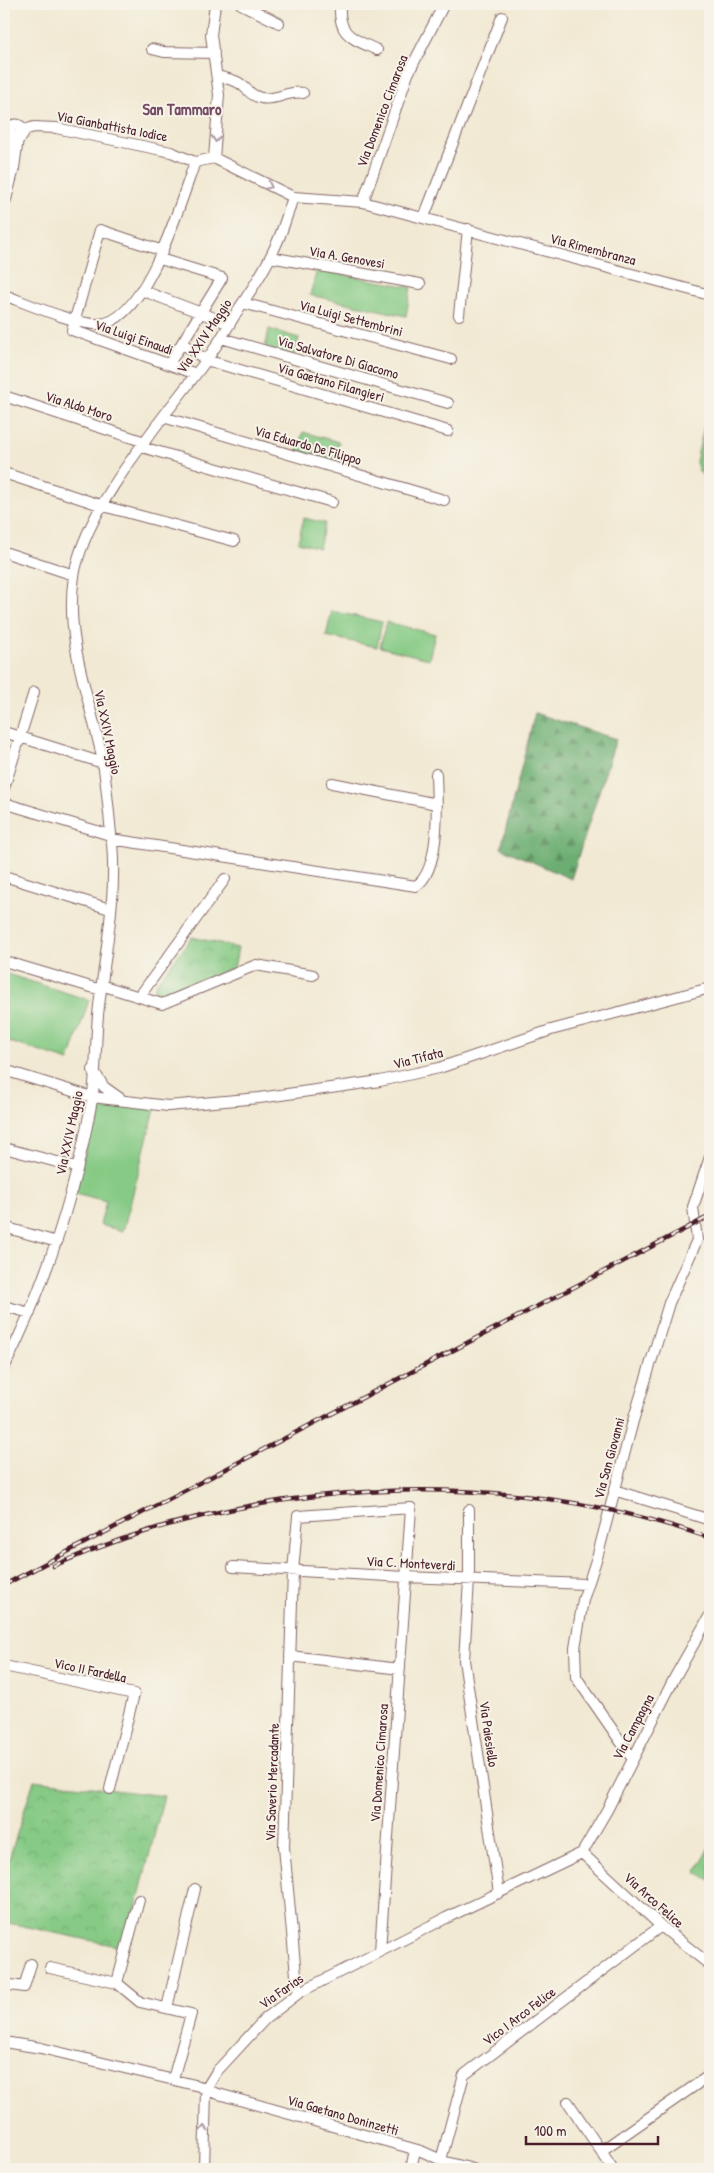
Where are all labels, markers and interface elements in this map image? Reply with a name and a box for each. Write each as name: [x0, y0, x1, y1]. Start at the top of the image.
street label: Via Domenico Cimarosa: [351, 52, 412, 170]
district label: San Tammaro: [143, 98, 222, 120]
street label: Via Gianbattista Iodice: [55, 105, 170, 146]
one-way arrow: [210, 135, 221, 143]
one-way arrow: [264, 179, 273, 190]
street label: Via Rimembranza: [548, 228, 639, 269]
street label: Via A. Genovesi: [308, 240, 387, 273]
street label: Via XXIV Maggio: [172, 294, 237, 377]
street label: Via Luigi Settembrini: [297, 295, 405, 341]
street label: Via Luigi Einaudi: [92, 314, 176, 360]
street label: Via Salvatore Di Giacomo: [275, 330, 401, 383]
street label: Via Gaetano Filangieri: [275, 357, 387, 407]
street label: Via Aldo Moro: [43, 386, 116, 425]
street label: Via Eduardo De Filippo: [252, 420, 364, 470]
street label: Via XXIV Maggio: [89, 688, 127, 776]
street label: Via Tifata: [391, 1042, 445, 1073]
street label: Via XXIV Maggio: [50, 1089, 88, 1177]
street label: Via San Giovanni: [589, 1415, 629, 1501]
street label: Via C. Monteverdi: [366, 1551, 456, 1574]
street label: Vico II Fardella: [52, 1653, 129, 1687]
street label: Via Campagna: [607, 1690, 659, 1763]
street label: Via Paiesiello: [475, 1700, 504, 1768]
street label: Via Domenico Cimarosa: [365, 1703, 392, 1823]
street label: Via Saverio Mercadante: [260, 1722, 283, 1841]
street label: Via Arco Felice: [620, 1868, 689, 1932]
street label: Via Farias: [255, 1969, 307, 2013]
street label: Vico I Arco Felice: [478, 1982, 560, 2049]
street label: Via Gaetano Doninzetti: [285, 2089, 401, 2140]
scale bar: [526, 2113, 659, 2145]
text: 100 m: [534, 2120, 567, 2141]
one-way arrow: [199, 2125, 209, 2132]

